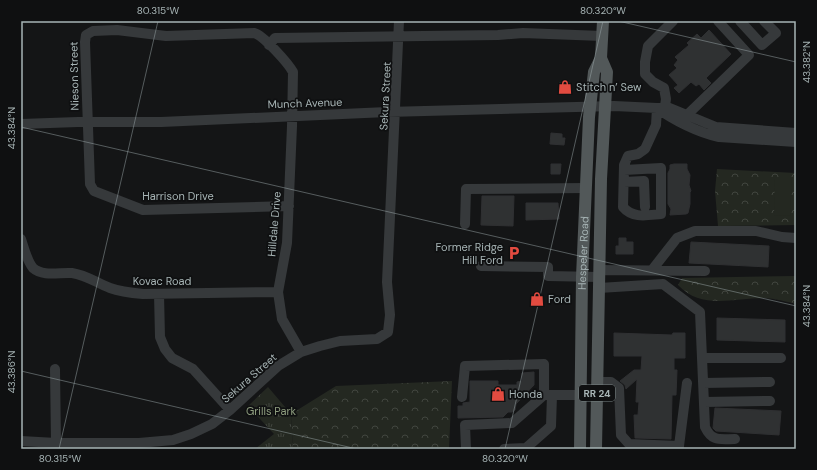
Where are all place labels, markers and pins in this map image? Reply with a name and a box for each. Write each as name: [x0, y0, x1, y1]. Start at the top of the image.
shop icon: Stitch n’ Sew: [557, 79, 573, 95]
place label: Stitch n’ Sew: [576, 80, 642, 94]
place label: Former Ridge Hill Ford: [435, 240, 503, 267]
parking icon: Former Ridge Hill Ford: [506, 245, 522, 261]
shop icon: Ford: [529, 291, 545, 307]
place label: Ford: [548, 292, 571, 306]
shop icon: Honda: [490, 386, 506, 402]
place label: Honda: [509, 387, 542, 401]

